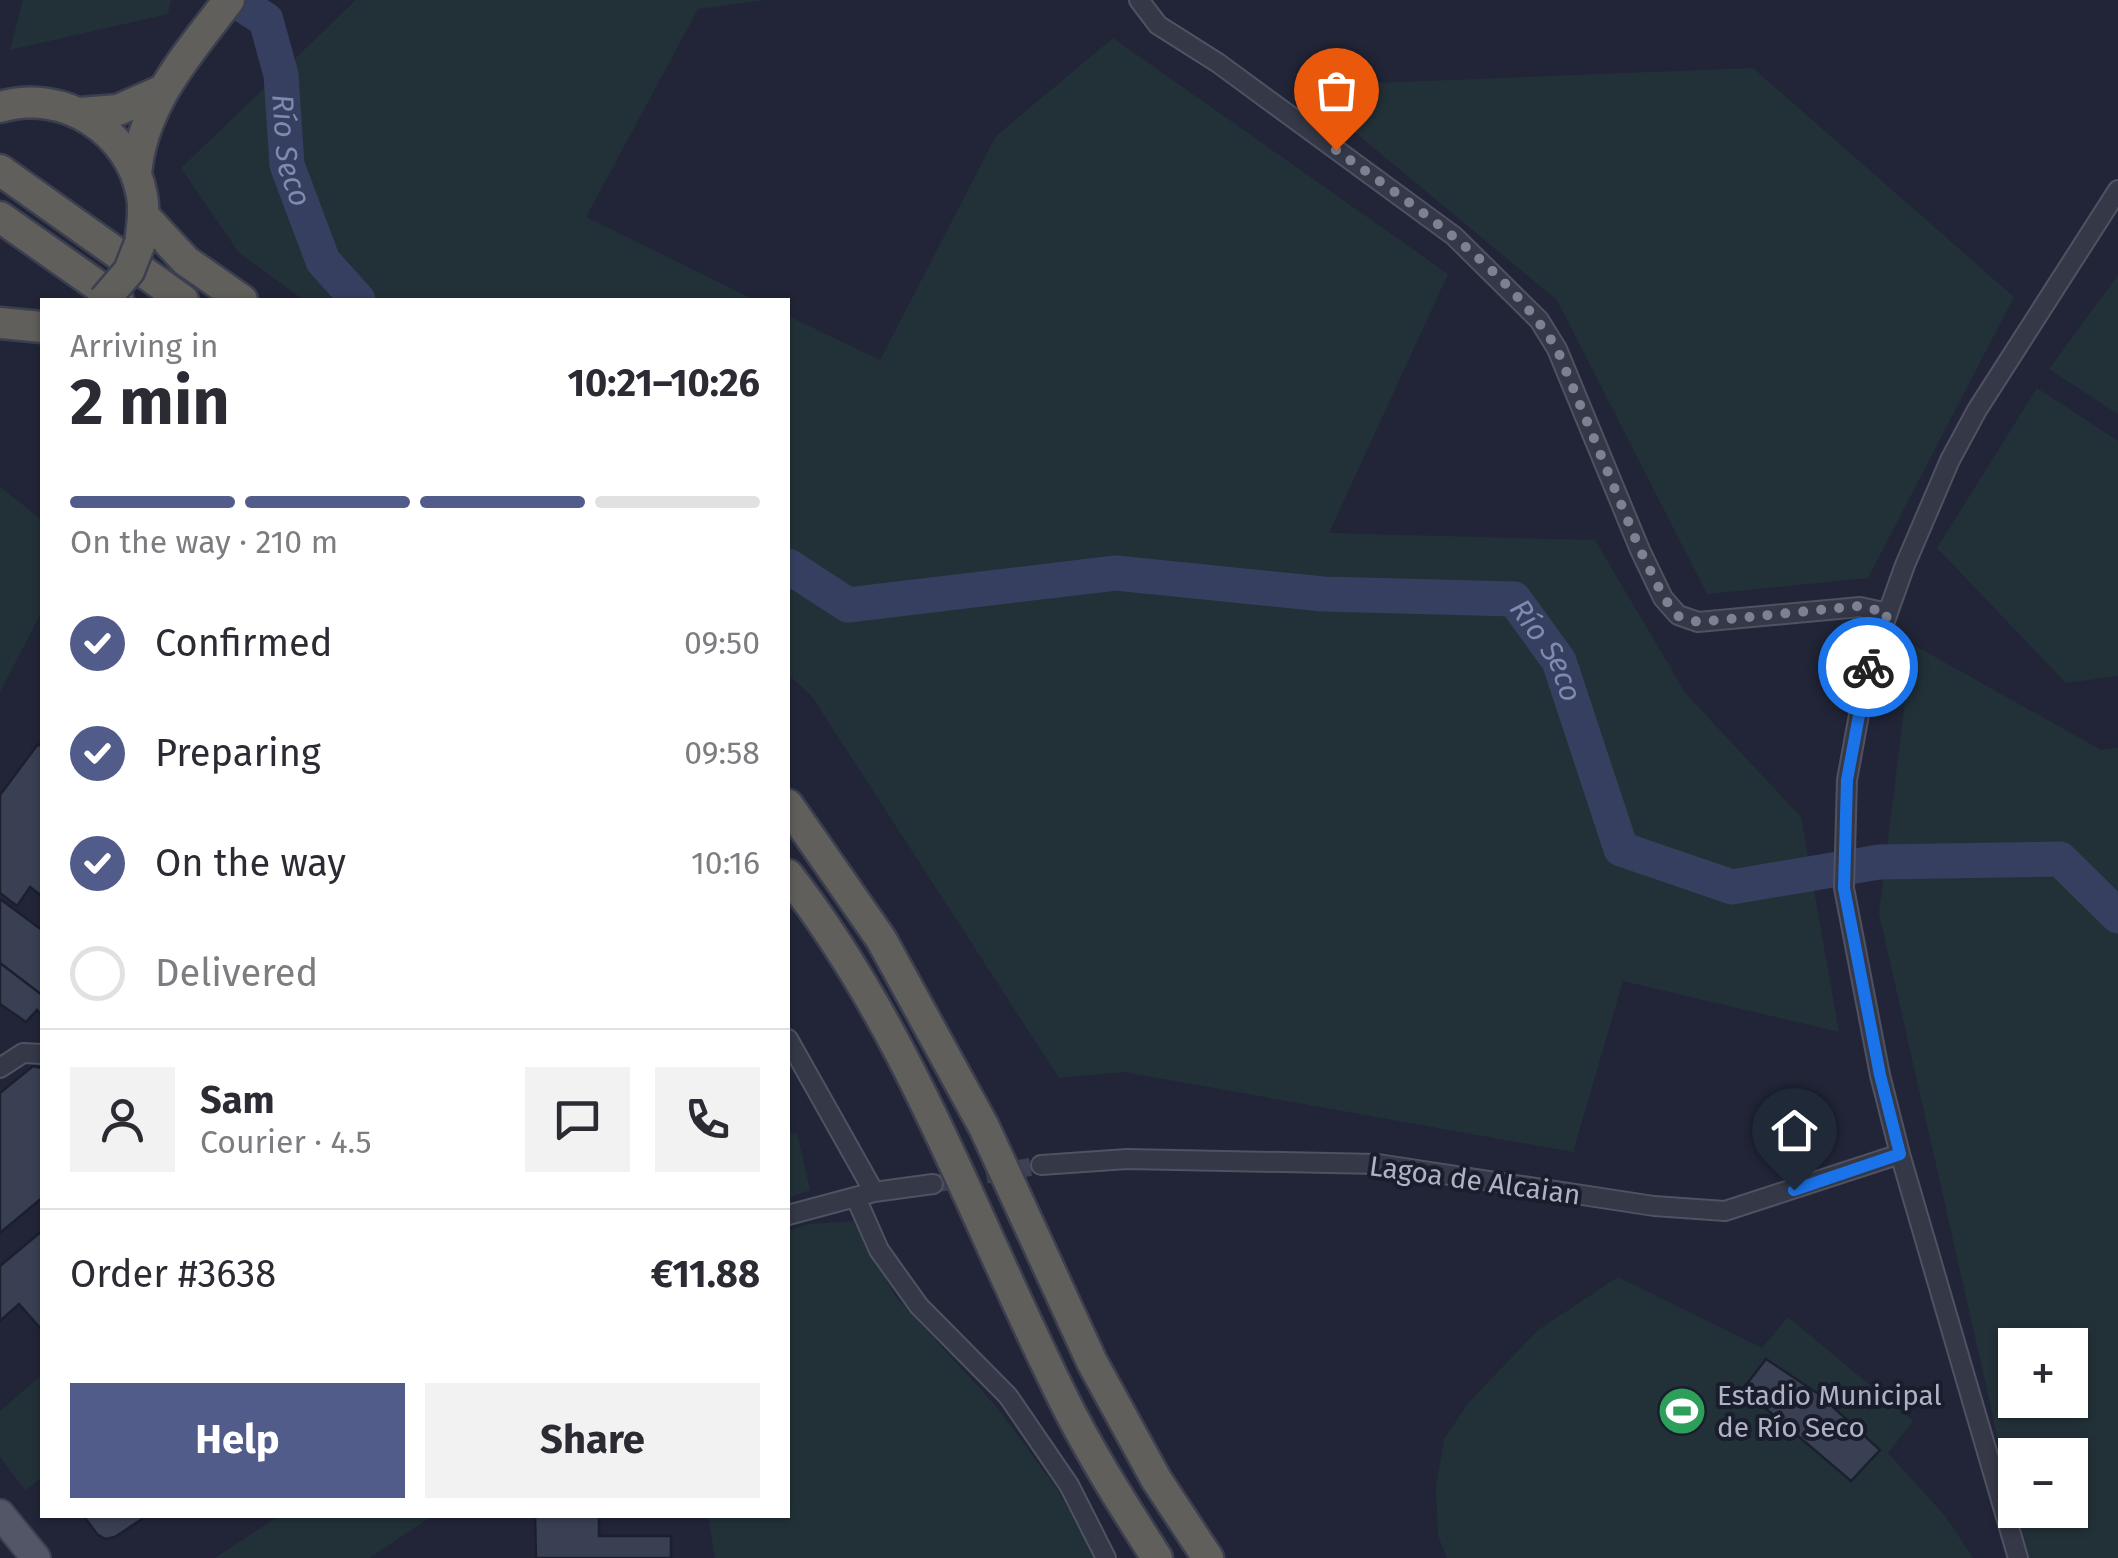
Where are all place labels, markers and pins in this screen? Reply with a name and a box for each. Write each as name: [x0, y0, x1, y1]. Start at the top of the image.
pin: [1294, 48, 1379, 151]
pin: [1752, 1088, 1837, 1191]
place label: Estadio Municipal de Río Seco: [1717, 1379, 1942, 1444]
sports icon: Estadio Municipal de Río Seco: [1656, 1385, 1708, 1437]

